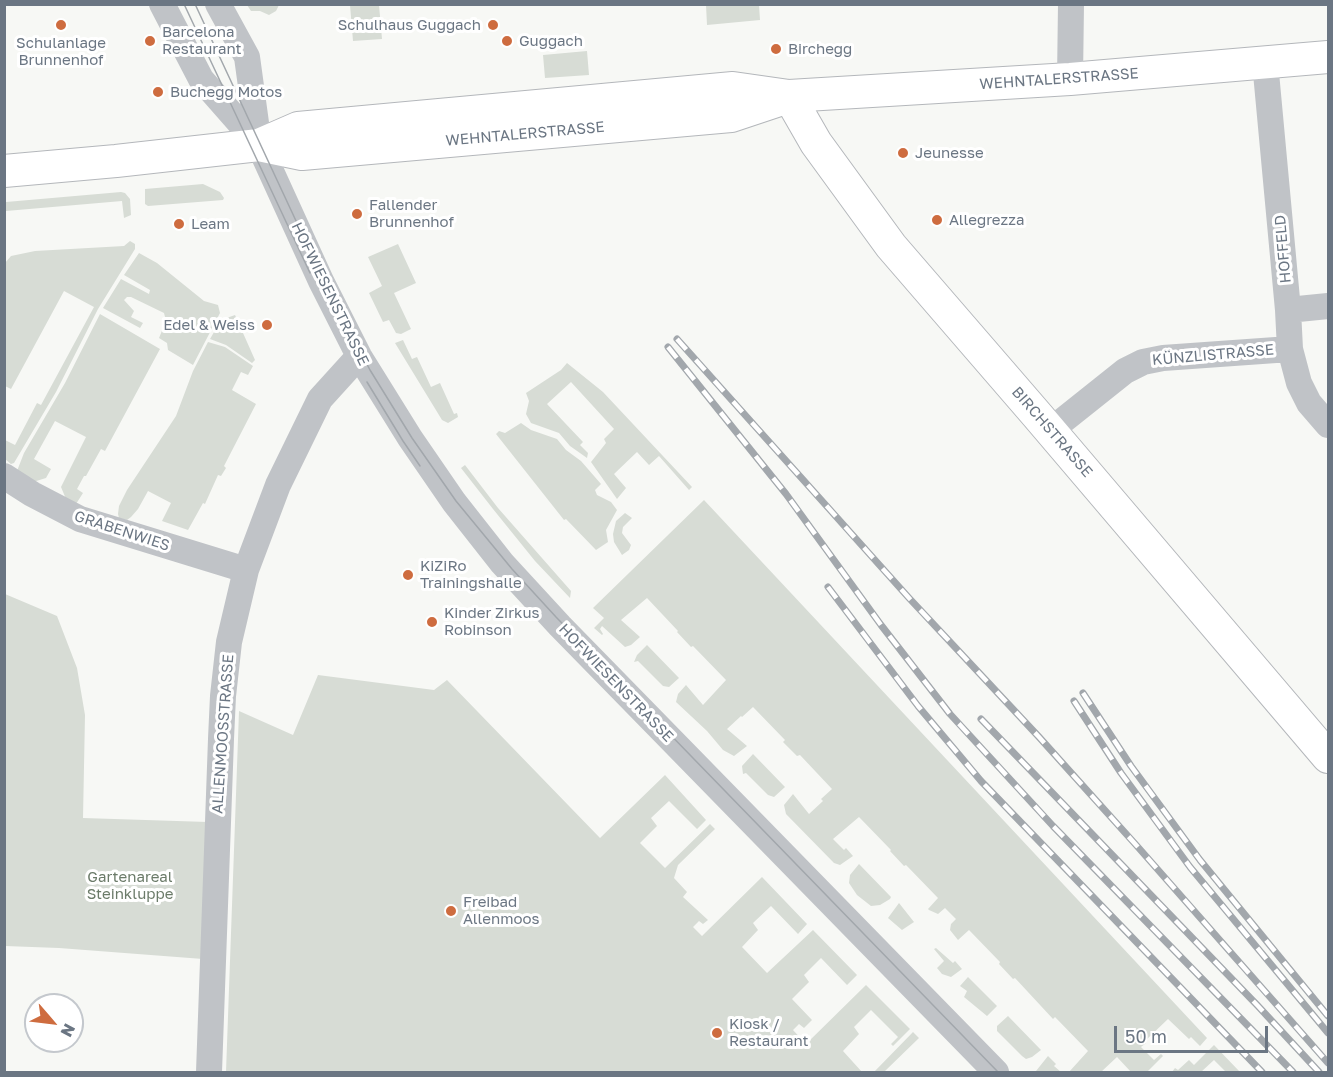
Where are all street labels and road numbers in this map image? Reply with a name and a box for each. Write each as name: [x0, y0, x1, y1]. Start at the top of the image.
street label: WEHNTALERSTRASSE: [979, 64, 1139, 94]
street label: WEHNTALERSTRASSE: [445, 118, 605, 150]
street label: HOFFELD: [1271, 214, 1295, 284]
street label: HOFWIESENSTRASSE: [287, 219, 373, 369]
street label: KÜNZLISTRASSE: [1151, 341, 1275, 369]
street label: BIRCHSTRASSE: [1008, 383, 1096, 481]
street label: GRABENWIES: [72, 507, 172, 555]
street label: HOFWIESENSTRASSE: [555, 620, 677, 746]
street label: ALLENMOOSSTRASSE: [208, 654, 238, 814]

